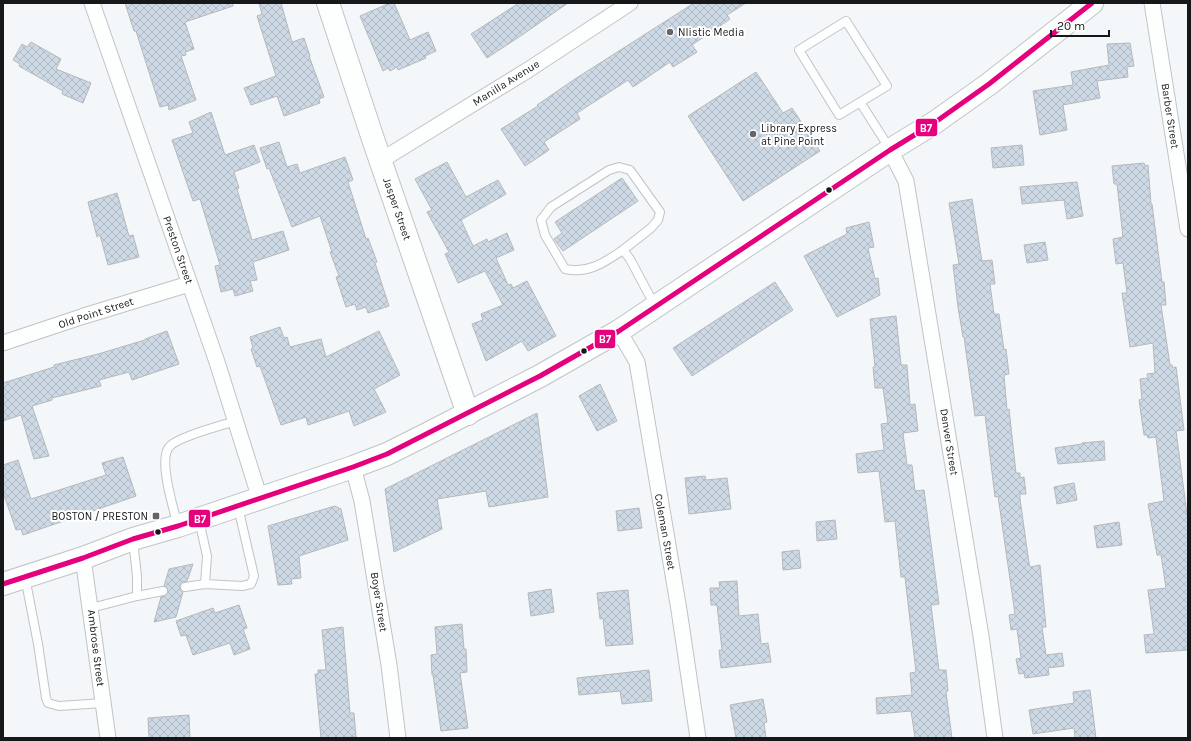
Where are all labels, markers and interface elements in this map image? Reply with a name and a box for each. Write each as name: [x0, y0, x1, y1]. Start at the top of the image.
scale bar: [1051, 12, 1109, 38]
text: 20 m: [1057, 19, 1085, 33]
place label: Nlistic Media: [678, 26, 744, 39]
marker: Nlistic Media: [665, 27, 675, 37]
street label: Manilla Avenue: [470, 57, 542, 109]
street label: Barber Street: [1158, 82, 1182, 150]
line badge: B7: [915, 118, 938, 137]
place label: Library Express at Pine Point: [761, 122, 837, 148]
text: B7: [920, 122, 933, 135]
marker: Library Express at Pine Point: [748, 129, 758, 139]
street label: Jasper Street: [380, 176, 414, 242]
unlabelled marker: [824, 185, 834, 195]
street label: Preston Street: [160, 214, 196, 286]
street label: Old Point Street: [57, 295, 135, 331]
line badge: B7: [594, 329, 616, 349]
text: B7: [599, 333, 612, 346]
unlabelled marker: [579, 346, 589, 356]
street label: Denver Street: [937, 408, 961, 476]
street label: Coleman Street: [652, 493, 678, 571]
line badge: B7: [188, 509, 211, 528]
place label: BOSTON / PRESTON: [52, 510, 148, 523]
marker: BOSTON / PRESTON: [151, 511, 161, 521]
text: B7: [194, 513, 207, 526]
unlabelled marker: [153, 527, 163, 537]
street label: Boyer Street: [368, 571, 390, 633]
street label: Ambrose Street: [85, 609, 107, 687]

